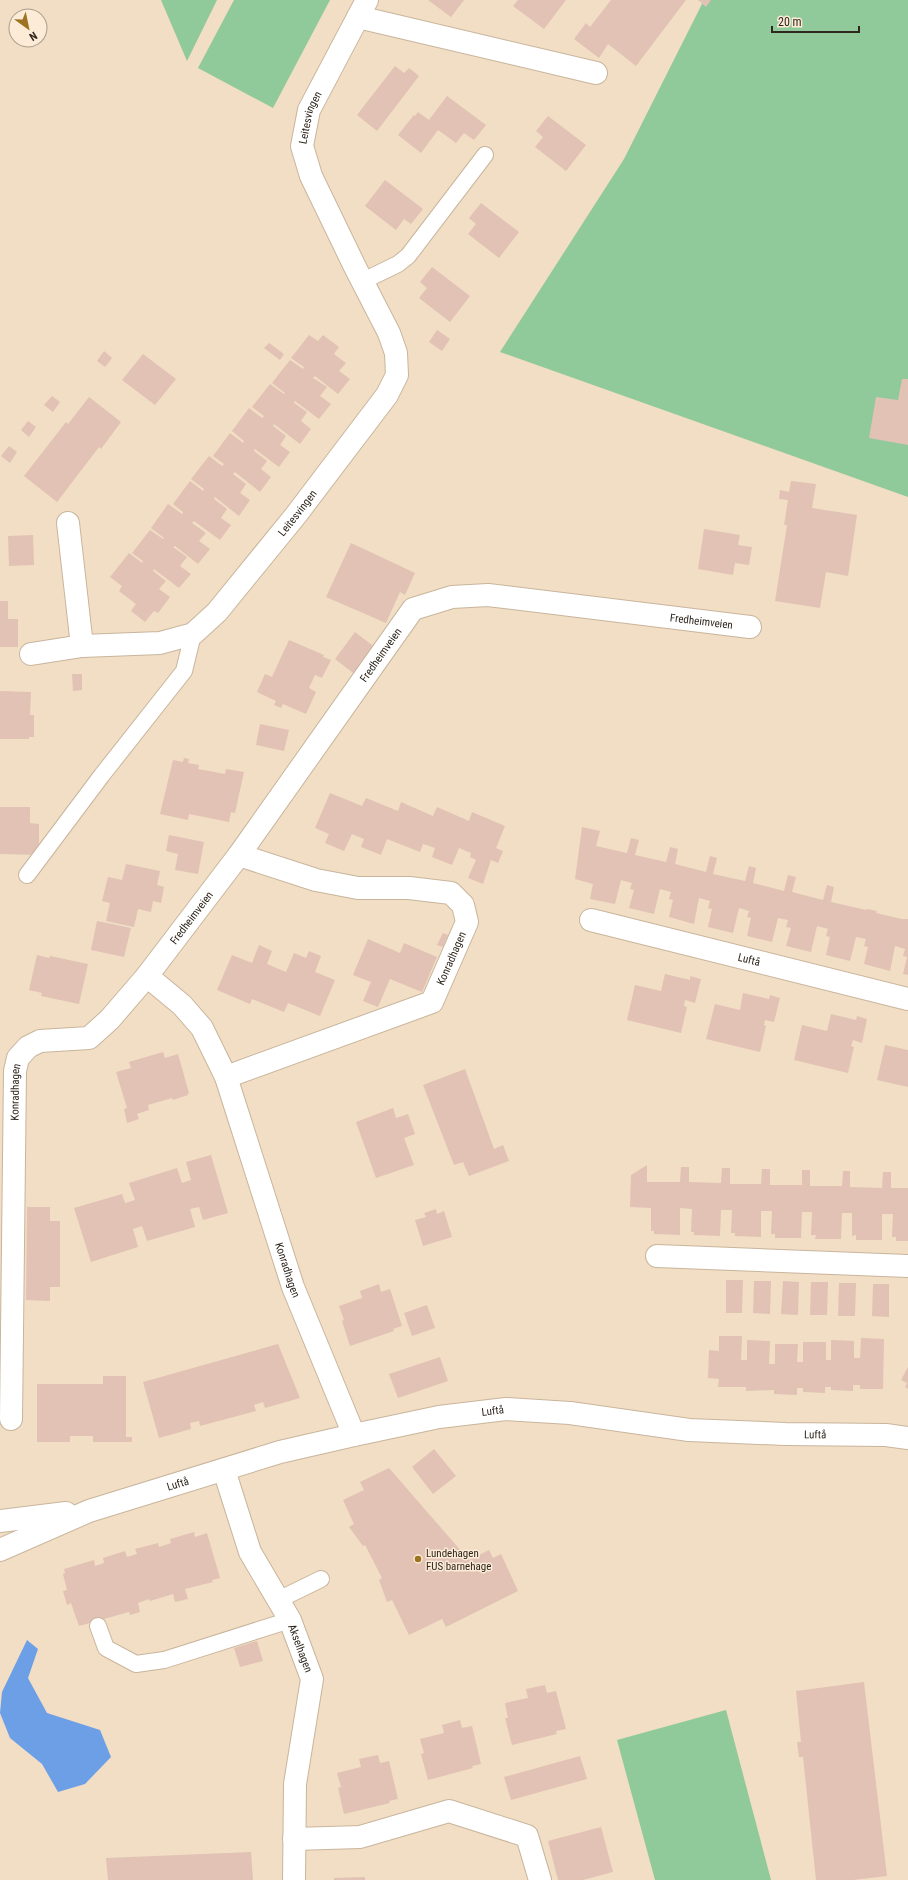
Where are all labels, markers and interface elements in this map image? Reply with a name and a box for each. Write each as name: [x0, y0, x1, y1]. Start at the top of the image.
north arrow: [8, 8, 48, 48]
scale bar: [772, 8, 859, 34]
text: 20 m: [778, 15, 802, 29]
text: N: [27, 29, 40, 43]
street label: Leitesvingen: [297, 89, 325, 145]
street label: Leitesvingen: [276, 488, 320, 539]
street label: Fredheimveien: [669, 611, 734, 632]
street label: Fredheimveien: [357, 626, 405, 685]
street label: Fredheimveien: [167, 889, 216, 947]
street label: Konradhagen: [434, 930, 469, 987]
street label: Luftå: [737, 951, 761, 969]
street label: Konradhagen: [8, 1062, 24, 1121]
street label: Konradhagen: [272, 1241, 303, 1300]
street label: Luftå: [481, 1403, 505, 1419]
street label: Luftå: [804, 1428, 826, 1441]
street label: Luftå: [165, 1475, 190, 1494]
place label: Lundehagen FUS barnehage: [426, 1547, 491, 1573]
marker: Lundehagen FUS barnehage: [413, 1554, 423, 1564]
street label: Akselhagen: [285, 1622, 315, 1674]

